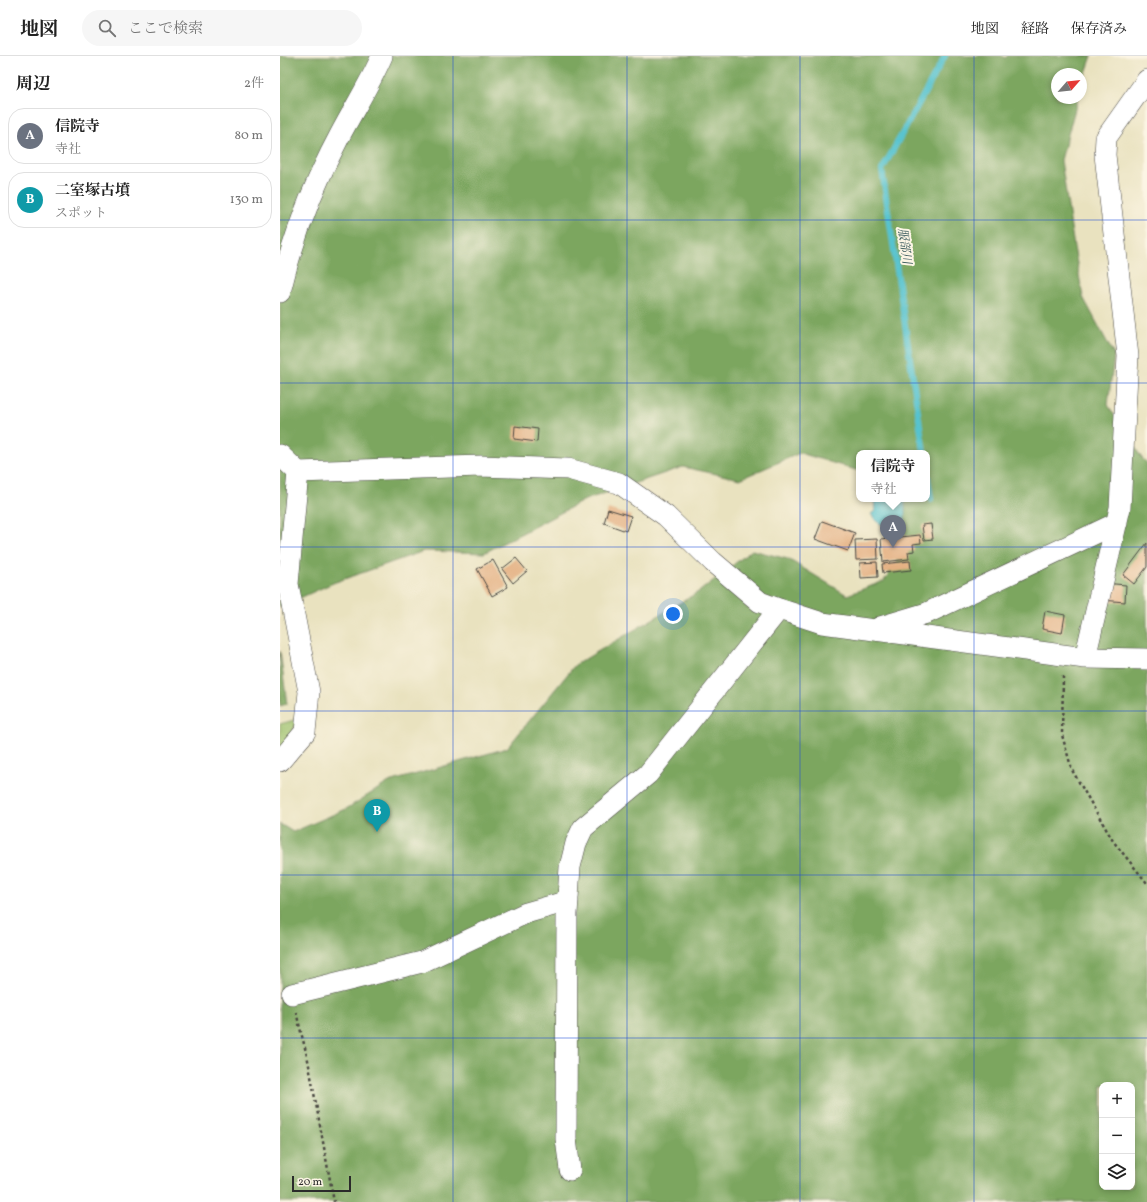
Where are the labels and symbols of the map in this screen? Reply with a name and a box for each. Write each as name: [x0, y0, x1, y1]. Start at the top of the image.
north arrow: [1051, 68, 1087, 104]
water label: 服部川: [894, 227, 915, 267]
pin: A: [880, 515, 906, 548]
your location: [663, 604, 683, 624]
pin: B: [364, 799, 390, 832]
scale bar: [292, 1174, 351, 1193]

